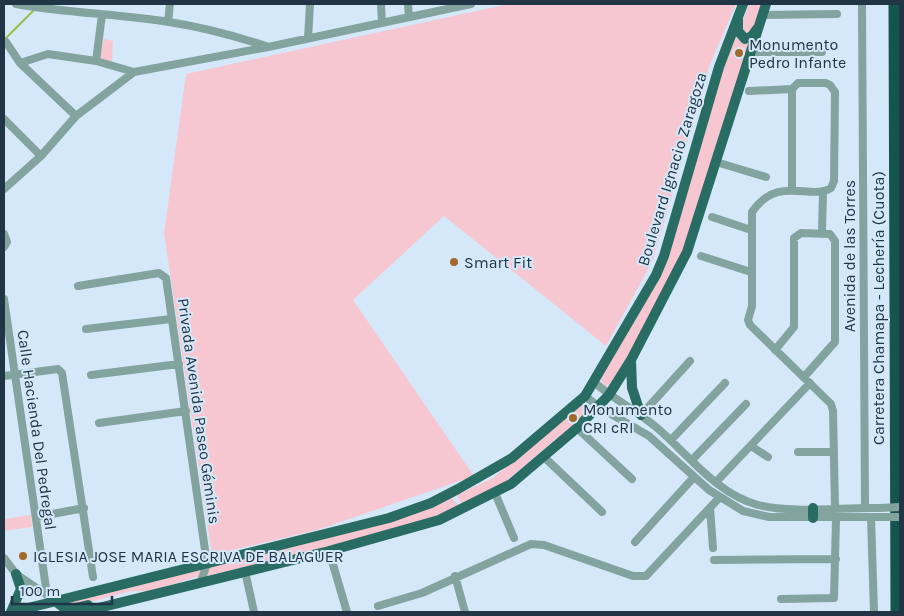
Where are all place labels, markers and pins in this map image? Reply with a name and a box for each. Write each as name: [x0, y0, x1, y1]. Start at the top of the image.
place label: Monumento Pedro Infante: [749, 35, 846, 72]
marker: Monumento Pedro Infante: [733, 47, 745, 59]
place label: Smart Fit: [464, 253, 532, 272]
marker: Smart Fit: [448, 256, 460, 268]
place label: Monumento CRI cRI: [583, 400, 672, 437]
marker: Monumento CRI cRI: [567, 412, 579, 424]
place label: IGLESIA JOSE MARIA ESCRIVA DE BALAGUER: [33, 547, 344, 566]
marker: IGLESIA JOSE MARIA ESCRIVA DE BALAGUER: [17, 550, 29, 562]

